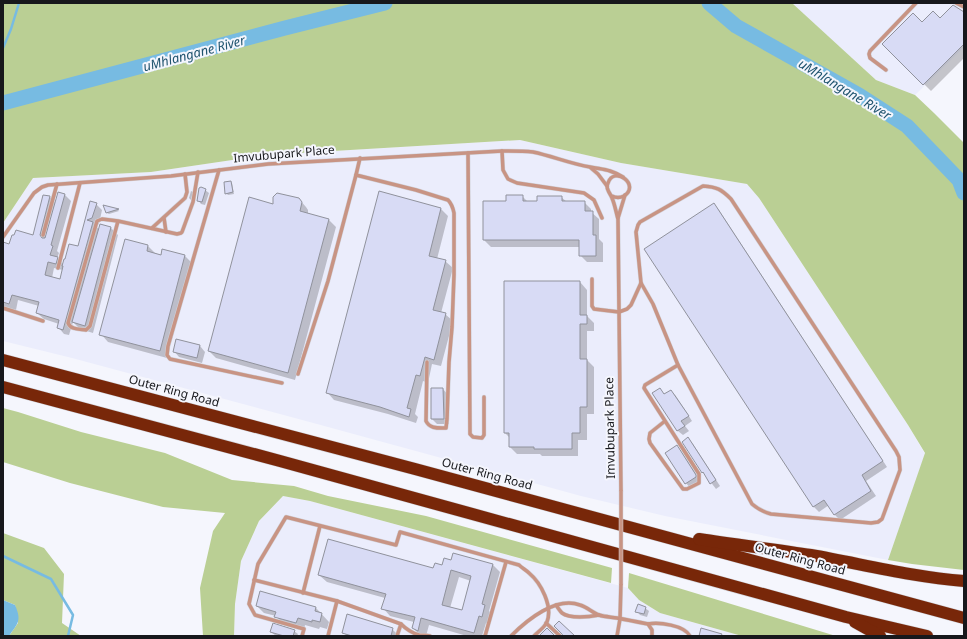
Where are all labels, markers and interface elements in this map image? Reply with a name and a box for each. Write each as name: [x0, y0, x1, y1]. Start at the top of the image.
water label: uMhlangane River: [141, 30, 248, 75]
water label: uMhlangane River: [795, 54, 895, 124]
street label: Imvubupark Place: [233, 141, 336, 166]
street label: Outer Ring Road: [127, 370, 221, 411]
street label: Imvubupark Place: [600, 377, 619, 479]
street label: Outer Ring Road: [440, 453, 534, 494]
street label: Outer Ring Road: [753, 538, 847, 579]

